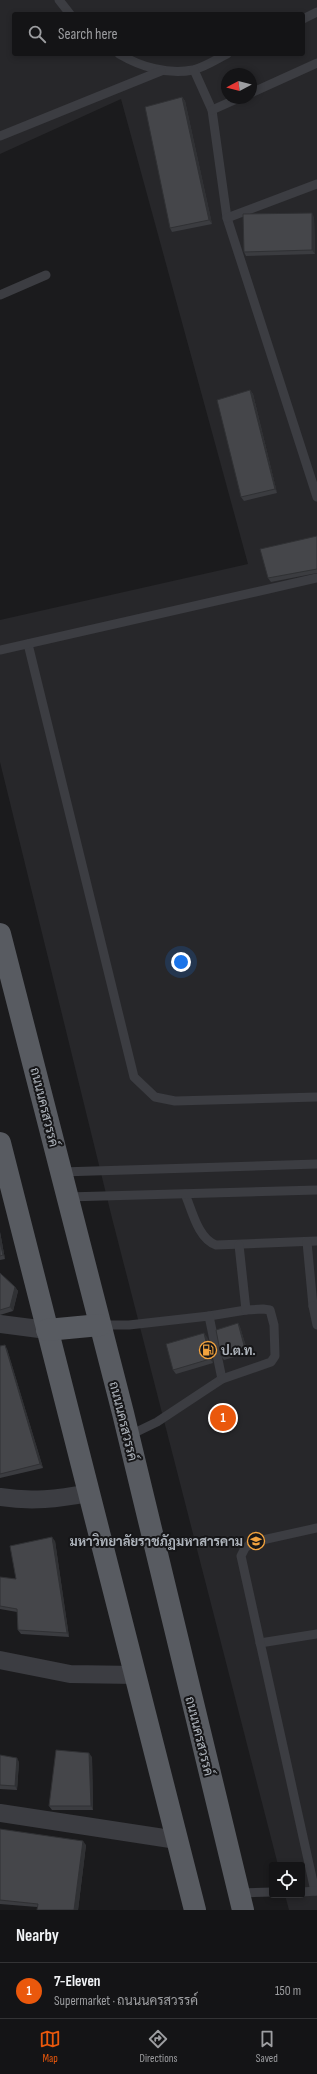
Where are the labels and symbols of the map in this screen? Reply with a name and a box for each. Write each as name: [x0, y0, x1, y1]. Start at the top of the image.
north arrow: [221, 68, 257, 104]
your location: [171, 952, 191, 972]
street label: ถนนนครสวรรค์: [26, 1065, 64, 1149]
fuel station icon: ป.ต.ท.: [198, 1340, 218, 1360]
place label: ป.ต.ท.: [221, 1343, 256, 1359]
street label: ถนนนครสวรรค์: [105, 1379, 143, 1463]
pin: 1: [210, 1403, 236, 1433]
school or university icon: มหาวิทยาลัยราชภัฏมหาสารคาม: [246, 1531, 266, 1551]
place label: มหาวิทยาลัยราชภัฏมหาสารคาม: [69, 1533, 243, 1550]
street label: ถนนนครสวรรค์: [181, 1694, 219, 1778]

